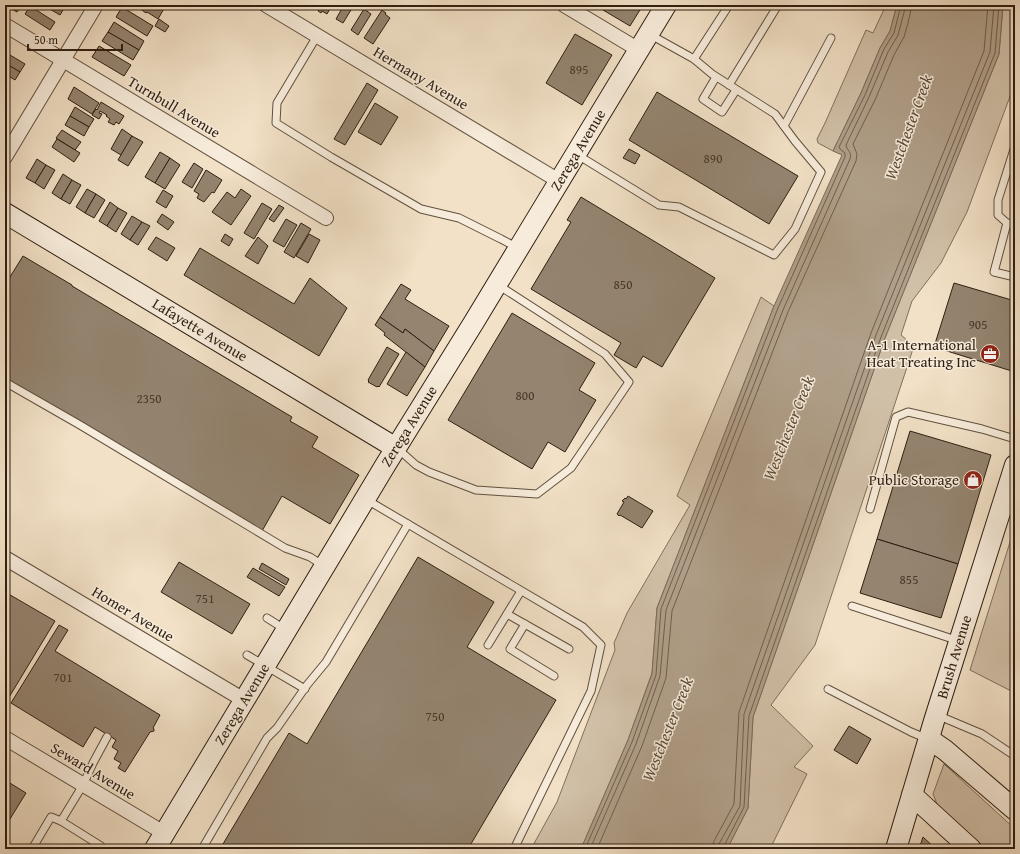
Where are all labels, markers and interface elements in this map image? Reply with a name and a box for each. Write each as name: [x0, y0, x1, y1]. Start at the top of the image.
scale bar: [28, 26, 122, 52]
text: 50 m: [34, 31, 58, 48]
street label: Hermany Avenue: [370, 41, 473, 114]
house number: 895: [570, 60, 588, 79]
street label: Turnbull Avenue: [124, 71, 225, 143]
water label: Westchester Creek: [878, 71, 938, 183]
street label: Zerega Avenue: [545, 105, 610, 195]
house number: 890: [704, 149, 722, 168]
house number: 850: [614, 275, 632, 294]
street label: Lafayette Avenue: [149, 293, 252, 366]
house number: 905: [969, 315, 987, 334]
place label: A-1 International Heat Treating Inc: [866, 334, 976, 372]
office icon: A-1 International Heat Treating Inc: [979, 343, 1001, 365]
water label: Westchester Creek: [756, 372, 820, 484]
street label: Zerega Avenue: [375, 381, 442, 470]
house number: 800: [516, 386, 534, 405]
house number: 2350: [136, 389, 162, 408]
place label: Public Storage: [869, 469, 959, 490]
shop icon: Public Storage: [962, 469, 984, 491]
house number: 855: [900, 570, 918, 589]
street label: Homer Avenue: [88, 581, 178, 646]
house number: 751: [196, 589, 214, 608]
street label: Brush Avenue: [931, 612, 976, 701]
street label: Zerega Avenue: [209, 659, 274, 749]
house number: 701: [54, 668, 72, 687]
water label: Westchester Creek: [635, 673, 699, 785]
house number: 750: [426, 707, 444, 726]
street label: Seward Avenue: [47, 737, 140, 804]

